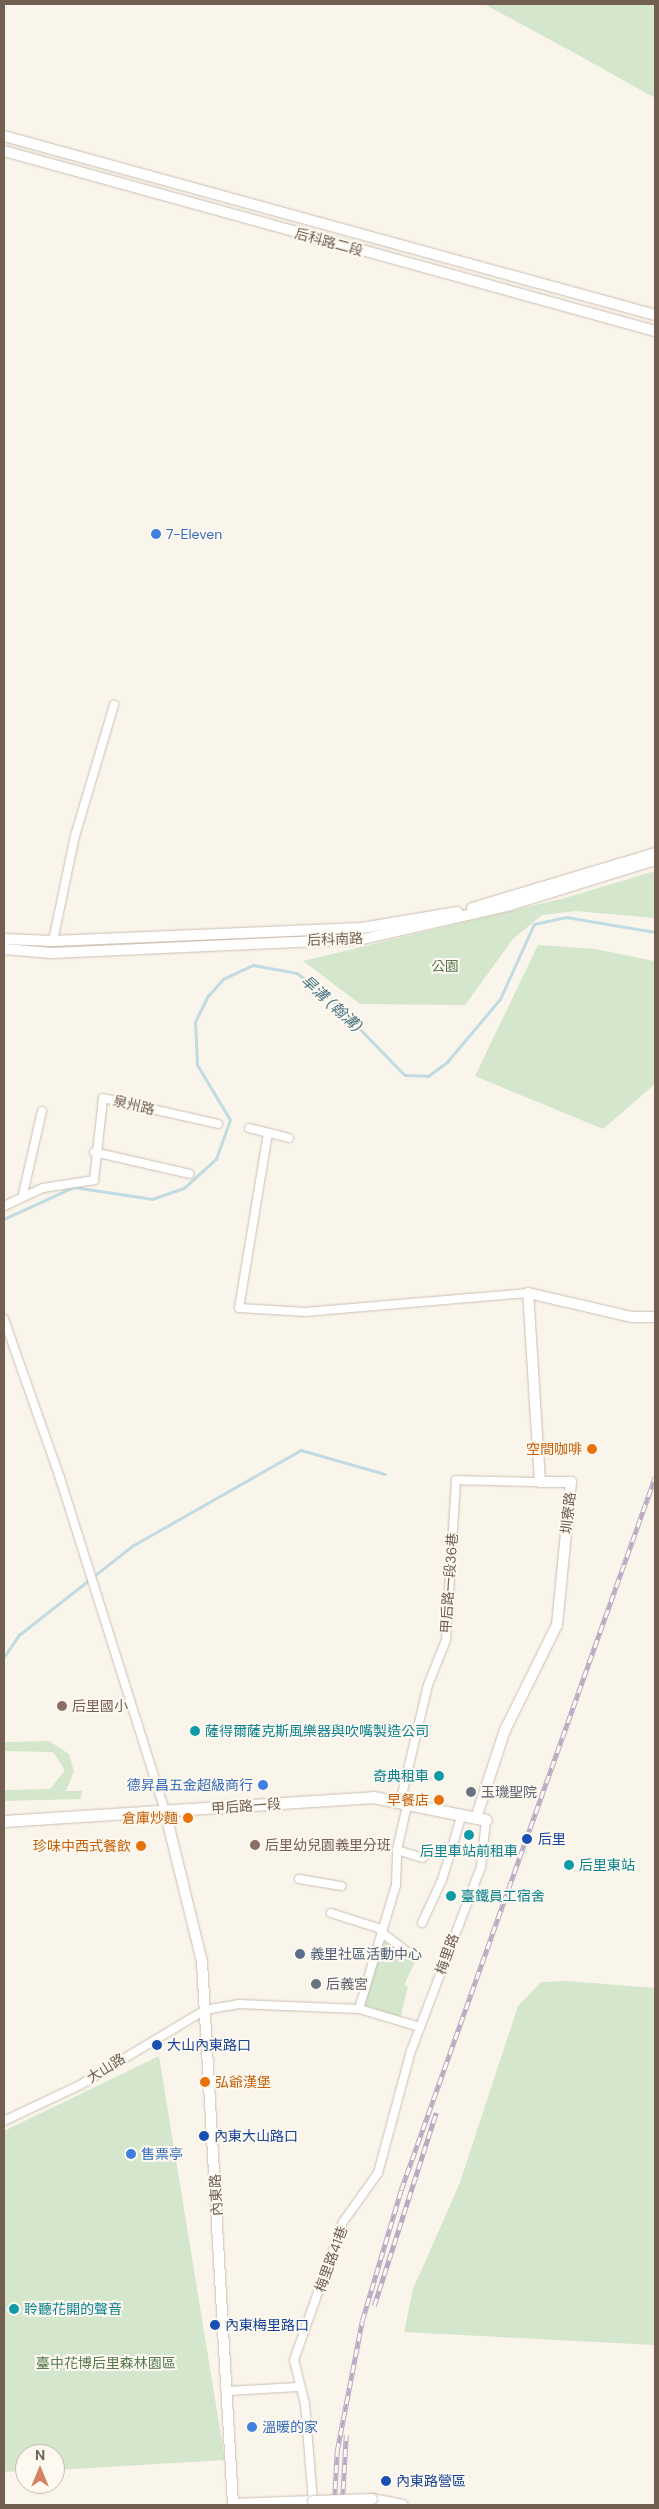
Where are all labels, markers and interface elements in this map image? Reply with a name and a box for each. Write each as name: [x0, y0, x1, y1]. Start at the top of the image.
street label: 后科路二段: [293, 225, 365, 259]
place label: 7-Eleven: [166, 526, 222, 542]
marker: 7-Eleven: [150, 528, 162, 540]
street label: 后科南路: [307, 930, 363, 948]
park label: 公園: [431, 958, 459, 974]
water label: 旱溝 (翰溝): [297, 972, 365, 1036]
street label: 泉州路: [112, 1092, 156, 1118]
place label: 空間咖啡: [526, 1441, 582, 1457]
marker: 空間咖啡: [586, 1443, 598, 1455]
street label: 圳寮路: [557, 1491, 579, 1535]
street label: 甲后路一段36巷: [437, 1532, 461, 1634]
place label: 后里國小: [72, 1698, 128, 1714]
marker: 后里國小: [56, 1700, 68, 1712]
place label: 薩得爾薩克斯風樂器與吹嘴製造公司: [205, 1723, 429, 1739]
marker: 薩得爾薩克斯風樂器與吹嘴製造公司: [189, 1725, 201, 1737]
place label: 奇典租車: [373, 1768, 429, 1784]
marker: 奇典租車: [433, 1770, 445, 1782]
place label: 德昇昌五金超級商行: [127, 1777, 253, 1793]
marker: 德昇昌五金超級商行: [257, 1779, 269, 1791]
place label: 玉璣聖院: [481, 1784, 537, 1800]
marker: 玉璣聖院: [465, 1786, 477, 1798]
place label: 早餐店: [387, 1792, 429, 1808]
marker: 早餐店: [433, 1794, 445, 1806]
street label: 甲后路一段: [210, 1795, 282, 1817]
place label: 倉庫炒麵: [122, 1810, 178, 1826]
marker: 倉庫炒麵: [182, 1812, 194, 1824]
marker: 后里車站前租車: [463, 1829, 475, 1841]
place label: 后里: [538, 1831, 566, 1847]
marker: 后里: [520, 1832, 534, 1846]
place label: 后里幼兒園義里分班: [265, 1837, 391, 1853]
place label: 珍味中西式餐飲: [33, 1838, 131, 1854]
marker: 后里幼兒園義里分班: [249, 1839, 261, 1851]
marker: 珍味中西式餐飲: [135, 1840, 147, 1852]
place label: 后里車站前租車: [420, 1843, 518, 1859]
place label: 后里東站: [579, 1857, 635, 1873]
marker: 后里東站: [563, 1859, 575, 1871]
place label: 臺鐵員工宿舍: [461, 1888, 545, 1904]
marker: 臺鐵員工宿舍: [445, 1890, 457, 1902]
street label: 梅里路: [432, 1931, 462, 1977]
place label: 義里社區活動中心: [310, 1946, 422, 1962]
marker: 義里社區活動中心: [294, 1948, 306, 1960]
place label: 后義宮: [326, 1976, 368, 1992]
marker: 后義宮: [310, 1978, 322, 1990]
place label: 大山內東路口: [167, 2037, 251, 2053]
marker: 大山內東路口: [151, 2039, 163, 2051]
street label: 大山路: [84, 2050, 128, 2086]
place label: 弘爺漢堡: [215, 2074, 271, 2090]
marker: 弘爺漢堡: [199, 2076, 211, 2088]
place label: 內東大山路口: [214, 2128, 298, 2144]
marker: 內東大山路口: [198, 2130, 210, 2142]
place label: 售票亭: [141, 2146, 183, 2162]
marker: 售票亭: [125, 2148, 137, 2160]
street label: 內東路: [207, 2174, 225, 2216]
street label: 梅里路41巷: [311, 2224, 351, 2294]
place label: 聆聽花開的聲音: [24, 2301, 122, 2317]
marker: 聆聽花開的聲音: [8, 2303, 20, 2315]
place label: 內東梅里路口: [225, 2317, 309, 2333]
marker: 內東梅里路口: [209, 2319, 221, 2331]
park label: 臺中花博后里森林園區: [36, 2355, 176, 2371]
place label: 溫暖的家: [262, 2419, 318, 2435]
marker: 溫暖的家: [246, 2421, 258, 2433]
north arrow: [15, 2444, 65, 2494]
text: N: [35, 2446, 45, 2464]
place label: 內東路營區: [396, 2473, 466, 2489]
marker: 內東路營區: [380, 2475, 392, 2487]

